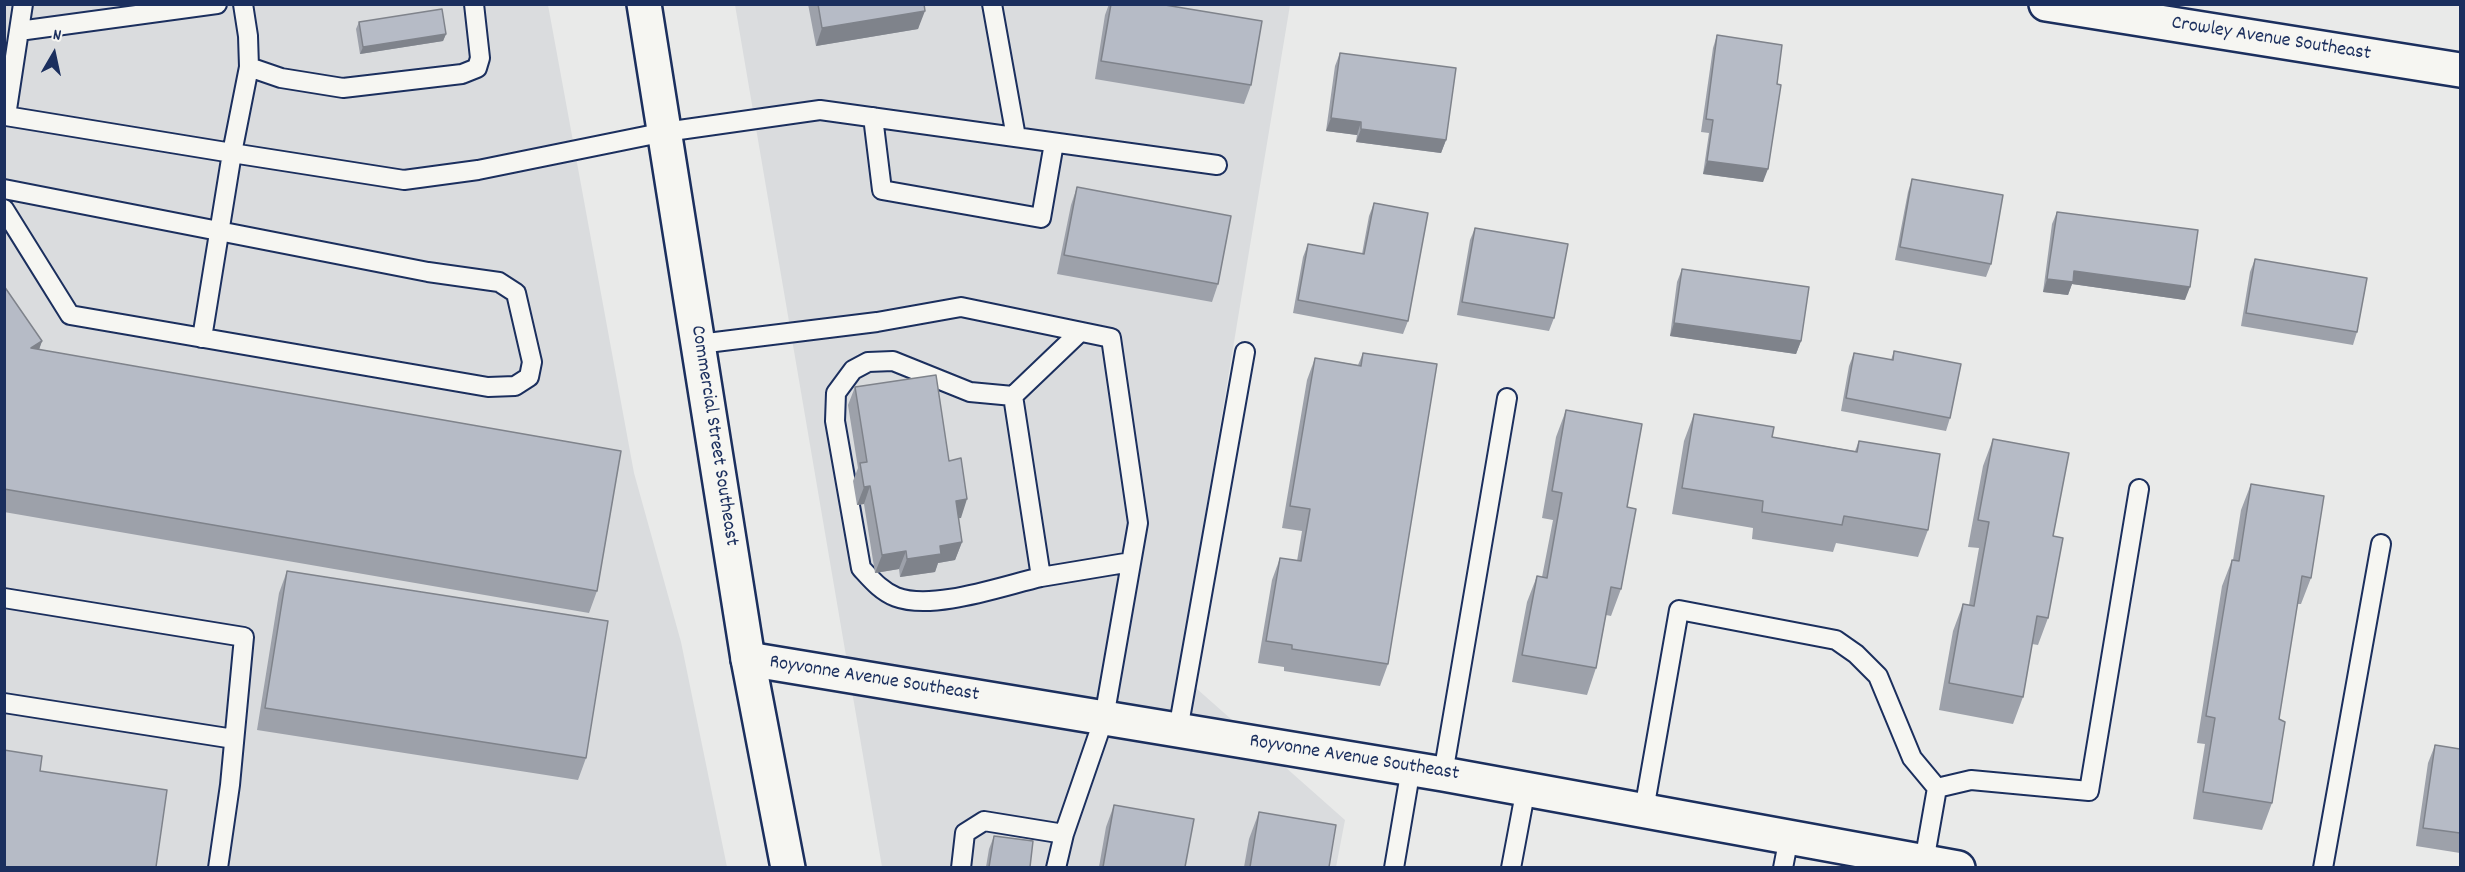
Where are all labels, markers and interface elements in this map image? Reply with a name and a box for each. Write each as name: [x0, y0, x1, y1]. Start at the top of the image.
street label: Crowley Avenue Southeast: [2170, 12, 2372, 68]
north arrow: [24, 24, 84, 84]
text: N: [51, 24, 63, 48]
street label: Commercial Street Southeast: [684, 324, 742, 548]
street label: Royvonne Avenue Southeast: [767, 652, 981, 708]
street label: Royvonne Avenue Southeast: [1247, 731, 1461, 787]

